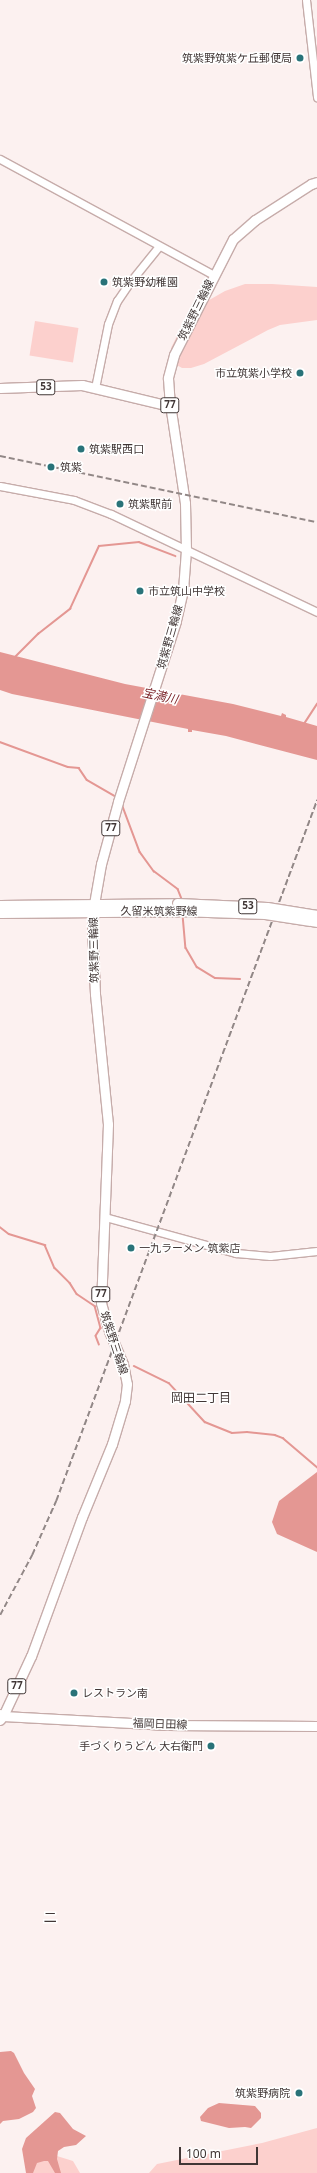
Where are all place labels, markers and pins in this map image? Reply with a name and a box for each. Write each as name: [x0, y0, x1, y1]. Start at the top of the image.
place label: 筑紫野筑紫ケ丘郵便局: [182, 51, 292, 65]
marker: 筑紫野筑紫ケ丘郵便局: [295, 53, 305, 63]
place label: 筑紫野幼稚園: [112, 275, 178, 289]
marker: 筑紫野幼稚園: [99, 277, 109, 287]
place label: 市立筑紫小学校: [215, 366, 292, 380]
marker: 市立筑紫小学校: [295, 368, 305, 378]
place label: 筑紫駅西口: [89, 442, 144, 456]
marker: 筑紫駅西口: [76, 444, 86, 454]
place label: 筑紫: [60, 460, 82, 474]
marker: 筑紫: [45, 461, 57, 473]
place label: 筑紫駅前: [128, 497, 172, 511]
marker: 筑紫駅前: [115, 499, 125, 509]
place label: 市立筑山中学校: [148, 584, 225, 598]
marker: 市立筑山中学校: [135, 586, 145, 596]
place label: 一九ラーメン 筑紫店: [139, 1241, 241, 1255]
marker: 一九ラーメン 筑紫店: [126, 1243, 136, 1253]
place label: レストラン南: [82, 1686, 148, 1700]
marker: レストラン南: [69, 1688, 79, 1698]
place label: 手づくりうどん 大右衛門: [79, 1739, 203, 1753]
marker: 手づくりうどん 大右衛門: [206, 1741, 216, 1751]
place label: 筑紫野病院: [235, 2086, 290, 2100]
marker: 筑紫野病院: [293, 2087, 305, 2099]

